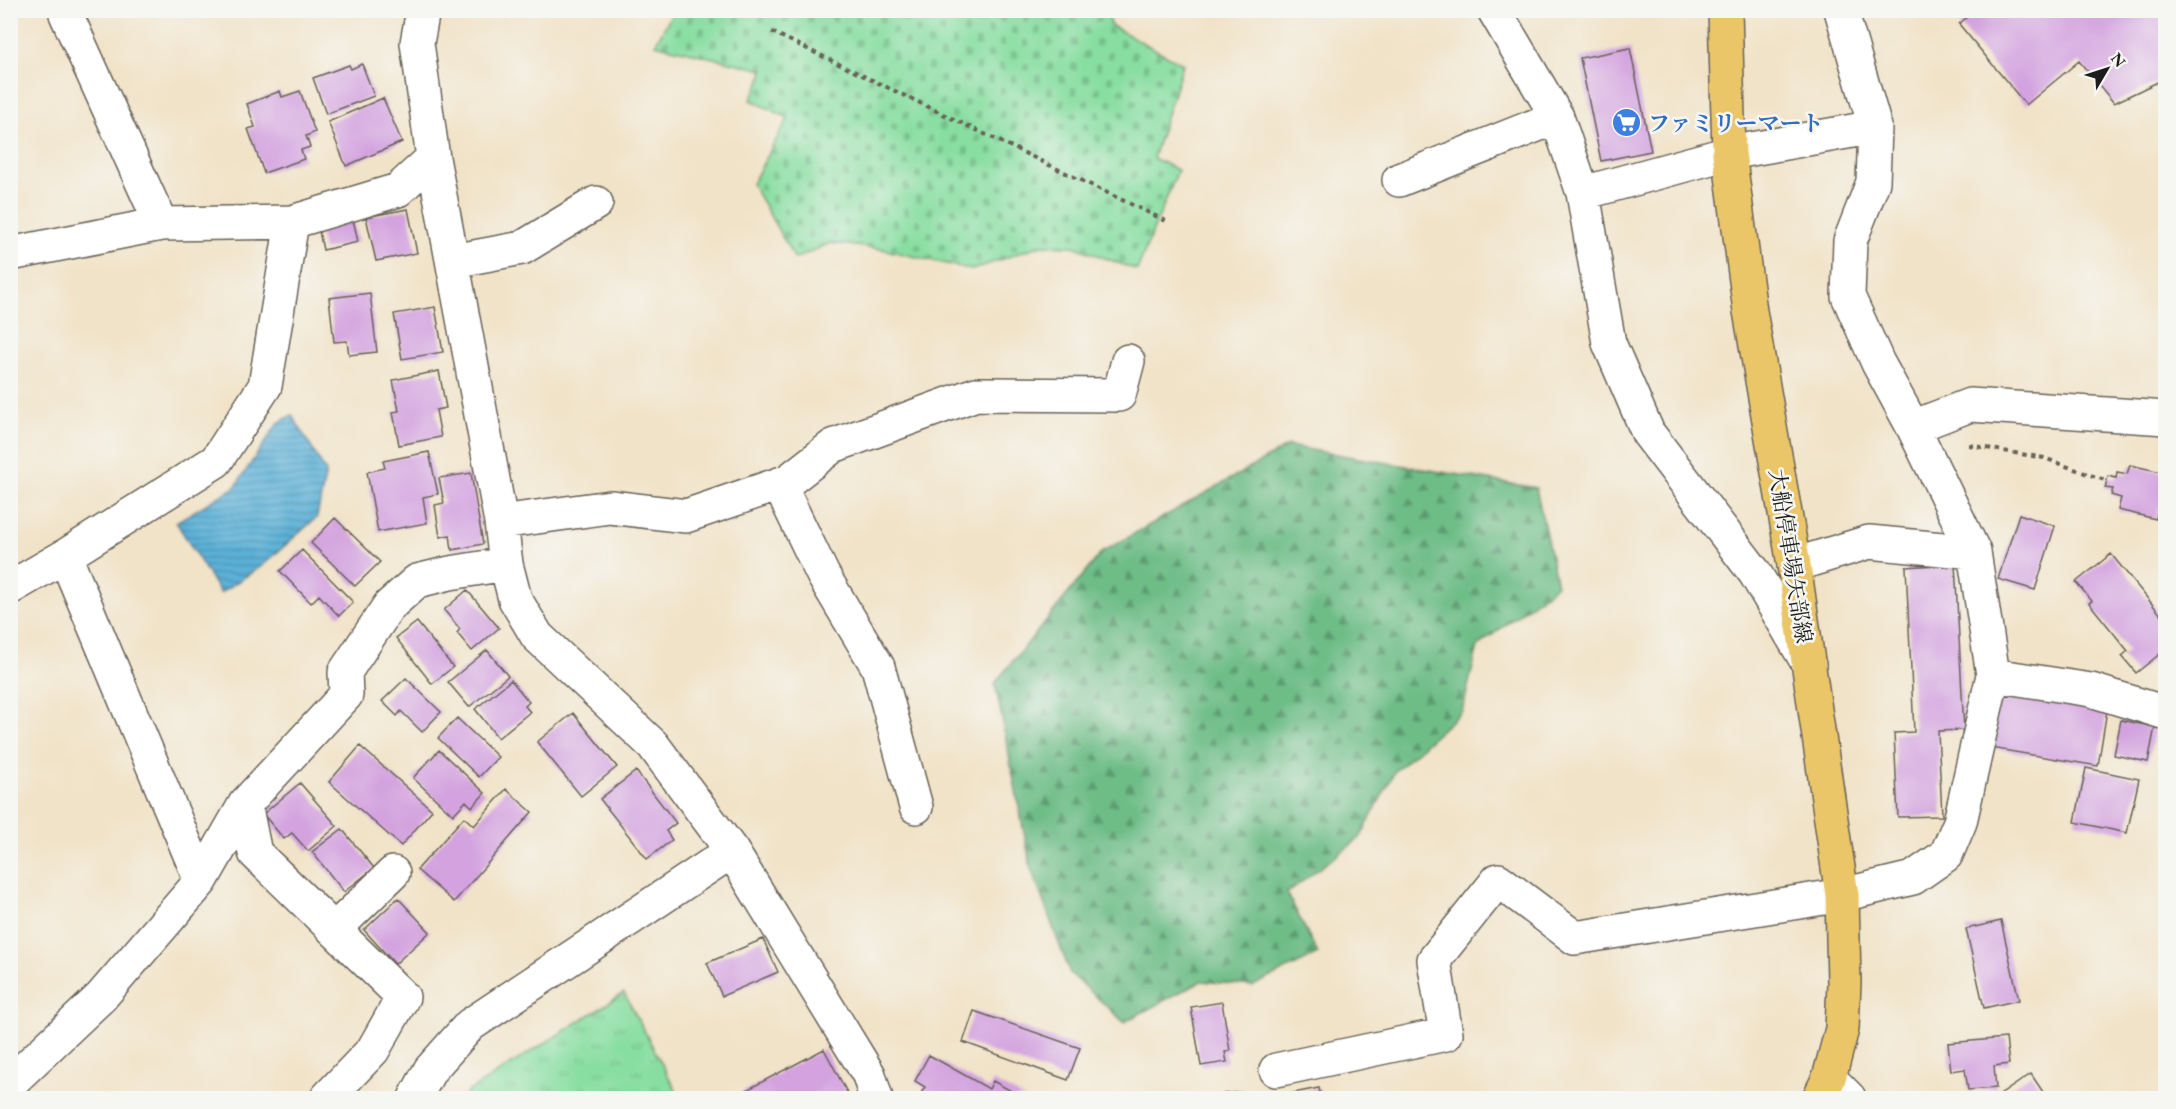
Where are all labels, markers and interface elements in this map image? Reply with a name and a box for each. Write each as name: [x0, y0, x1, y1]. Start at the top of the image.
north arrow: [2077, 39, 2137, 99]
text: N: [2106, 48, 2131, 72]
supermarket icon: ファミリーマート: [1611, 107, 1643, 139]
place label: ファミリーマート: [1648, 109, 1824, 138]
street label: 大船停車場矢部線: [1762, 467, 1819, 645]

